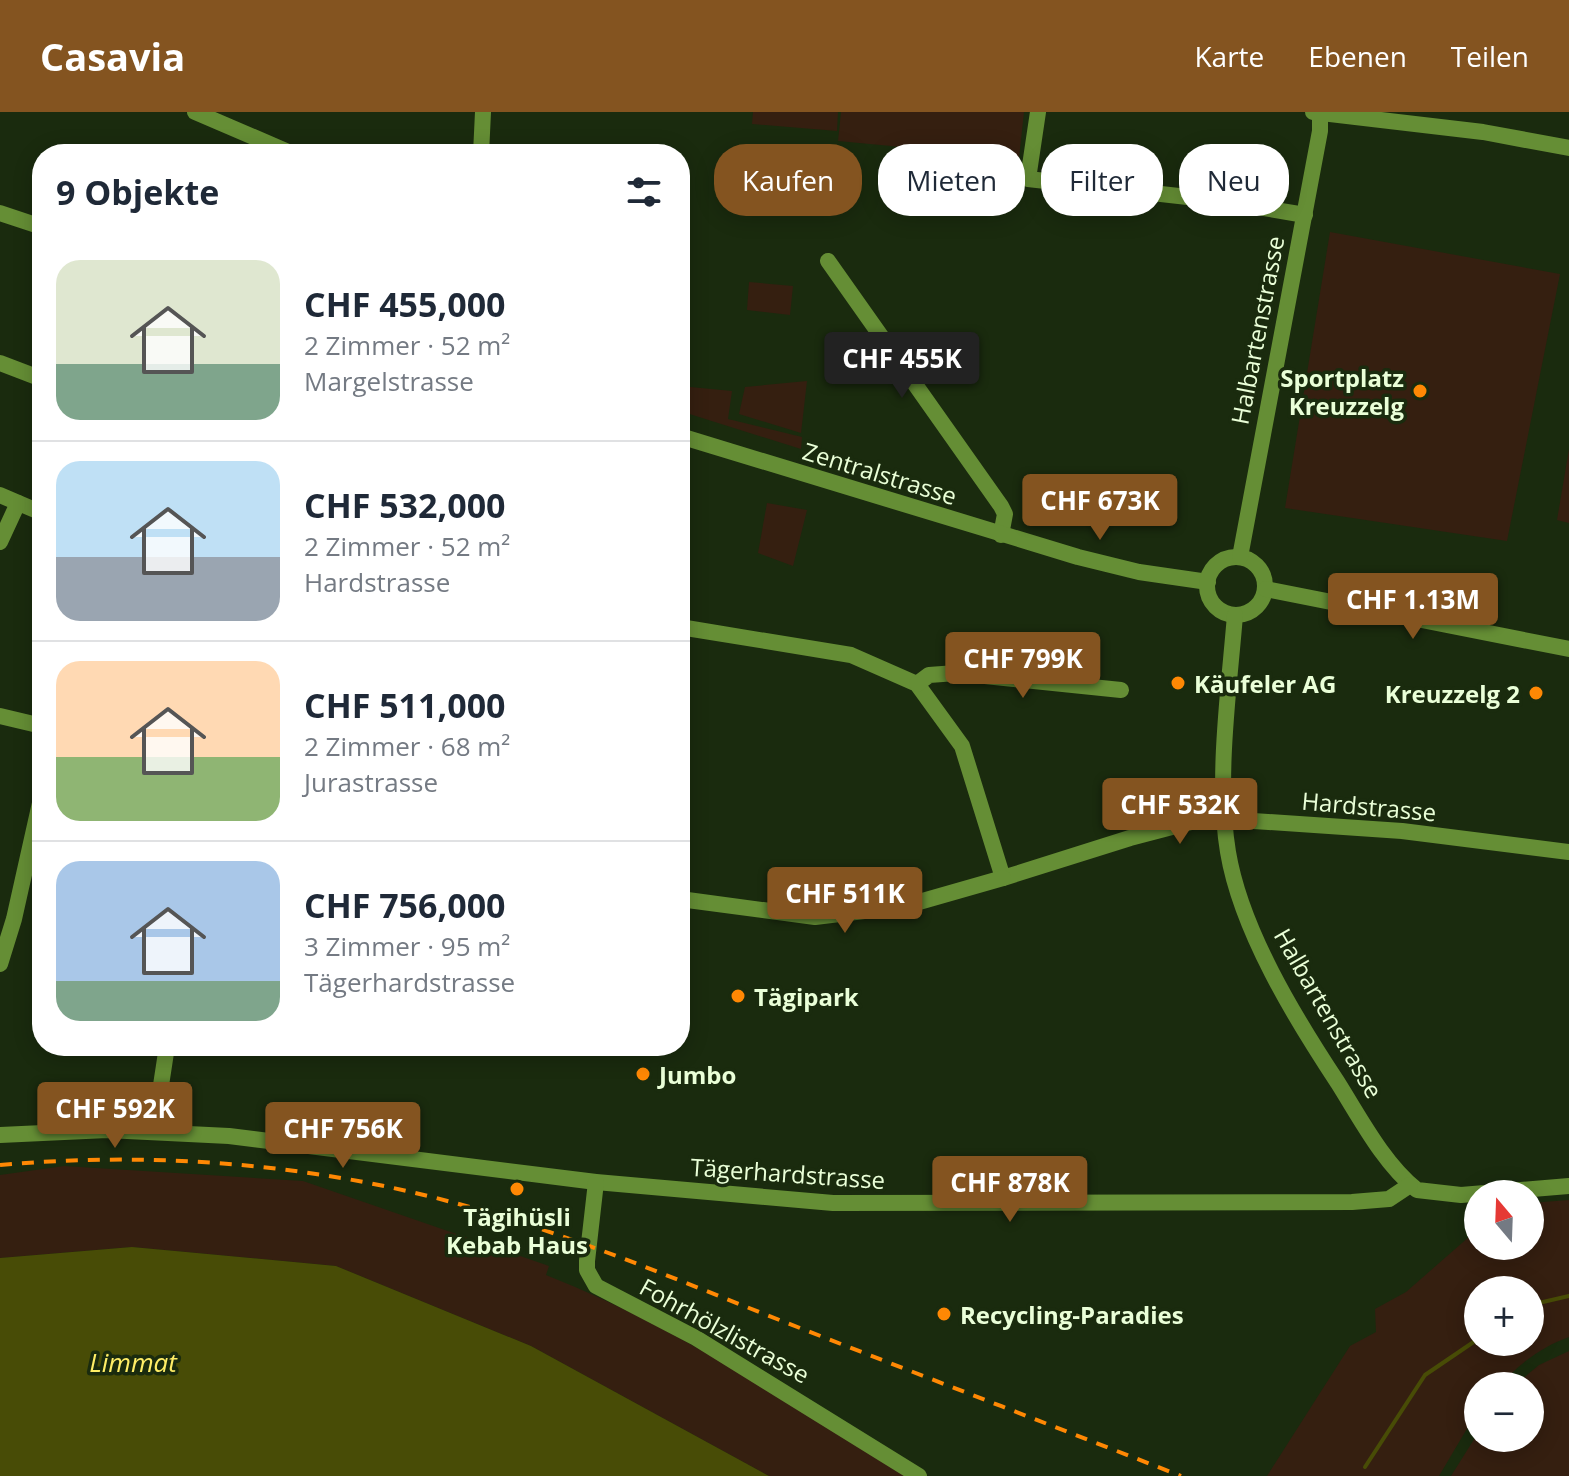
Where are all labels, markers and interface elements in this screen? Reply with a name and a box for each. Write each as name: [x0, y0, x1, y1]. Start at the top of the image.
text: Casavia: [40, 30, 185, 82]
text: Karte: [1194, 37, 1264, 75]
text: Ebenen: [1308, 37, 1407, 75]
text: Teilen: [1451, 37, 1529, 75]
chip: Kaufen: [714, 144, 862, 216]
chip: Mieten: [878, 144, 1025, 216]
chip: Filter: [1041, 144, 1163, 216]
chip: Neu: [1179, 144, 1289, 216]
text: 9 Objekte: [56, 169, 219, 215]
icon: filters: [622, 170, 666, 214]
street label: Halbartenstrasse: [1223, 233, 1291, 427]
text: CHF 455,000: [304, 281, 506, 327]
icon: home: [120, 292, 216, 388]
text: 2 Zimmer · 52 m²: [304, 327, 510, 363]
pin: CHF 455K: [819, 332, 985, 400]
text: CHF 455K: [842, 340, 962, 376]
place label: Sportplatz Kreuzzelg: [1280, 361, 1404, 422]
text: Margelstrasse: [304, 363, 474, 399]
marker: Sportplatz Kreuzzelg: [1411, 382, 1429, 400]
street label: Zentralstrasse: [799, 434, 961, 512]
pin: CHF 673K: [1017, 474, 1183, 542]
text: CHF 532,000: [304, 482, 506, 528]
text: CHF 673K: [1040, 482, 1160, 518]
icon: home: [120, 493, 216, 589]
text: 2 Zimmer · 52 m²: [304, 528, 510, 564]
text: Hardstrasse: [304, 564, 450, 600]
pin: CHF 1.13M: [1321, 573, 1505, 641]
text: CHF 1.13M: [1346, 581, 1480, 617]
pin: CHF 799K: [940, 632, 1106, 700]
text: CHF 799K: [963, 640, 1083, 676]
place label: Käufeler AG: [1194, 667, 1336, 700]
marker: Käufeler AG: [1169, 674, 1187, 692]
place label: Kreuzzelg 2: [1385, 677, 1520, 710]
text: CHF 511,000: [304, 682, 506, 728]
marker: Kreuzzelg 2: [1527, 684, 1545, 702]
icon: home: [120, 693, 216, 789]
text: 2 Zimmer · 68 m²: [304, 728, 510, 764]
text: Jurastrasse: [304, 764, 438, 800]
pin: CHF 532K: [1097, 778, 1263, 846]
street label: Hardstrasse: [1300, 784, 1438, 828]
text: CHF 532K: [1120, 786, 1240, 822]
pin: CHF 511K: [762, 867, 928, 935]
text: CHF 511K: [785, 875, 905, 911]
text: CHF 756,000: [304, 882, 506, 928]
icon: home: [120, 893, 216, 989]
street label: Halbartenstrasse: [1267, 922, 1391, 1104]
text: 3 Zimmer · 95 m²: [304, 928, 510, 964]
text: Tägerhardstrasse: [304, 964, 515, 1000]
place label: Tägipark: [754, 980, 859, 1013]
marker: Tägipark: [729, 987, 747, 1005]
place label: Jumbo: [657, 1058, 736, 1091]
marker: Jumbo: [634, 1065, 652, 1083]
pin: CHF 592K: [32, 1082, 198, 1150]
text: CHF 592K: [55, 1090, 175, 1126]
pin: CHF 756K: [260, 1102, 426, 1170]
text: CHF 756K: [283, 1110, 403, 1146]
street label: Tägerhardstrasse: [690, 1150, 886, 1196]
pin: CHF 878K: [927, 1156, 1093, 1224]
text: CHF 878K: [950, 1164, 1070, 1200]
marker: Tägihüsli Kebab Haus: [508, 1180, 526, 1198]
north arrow: [1464, 1180, 1544, 1260]
map controls: [1464, 1180, 1544, 1452]
place label: Tägihüsli Kebab Haus: [446, 1200, 588, 1261]
street label: Fohrhölzlistrasse: [634, 1270, 816, 1390]
button: +: [1464, 1276, 1544, 1356]
place label: Recycling-Paradies: [960, 1298, 1184, 1331]
marker: Recycling-Paradies: [935, 1305, 953, 1323]
water label: Limmat: [89, 1344, 178, 1380]
button: −: [1464, 1372, 1544, 1452]

